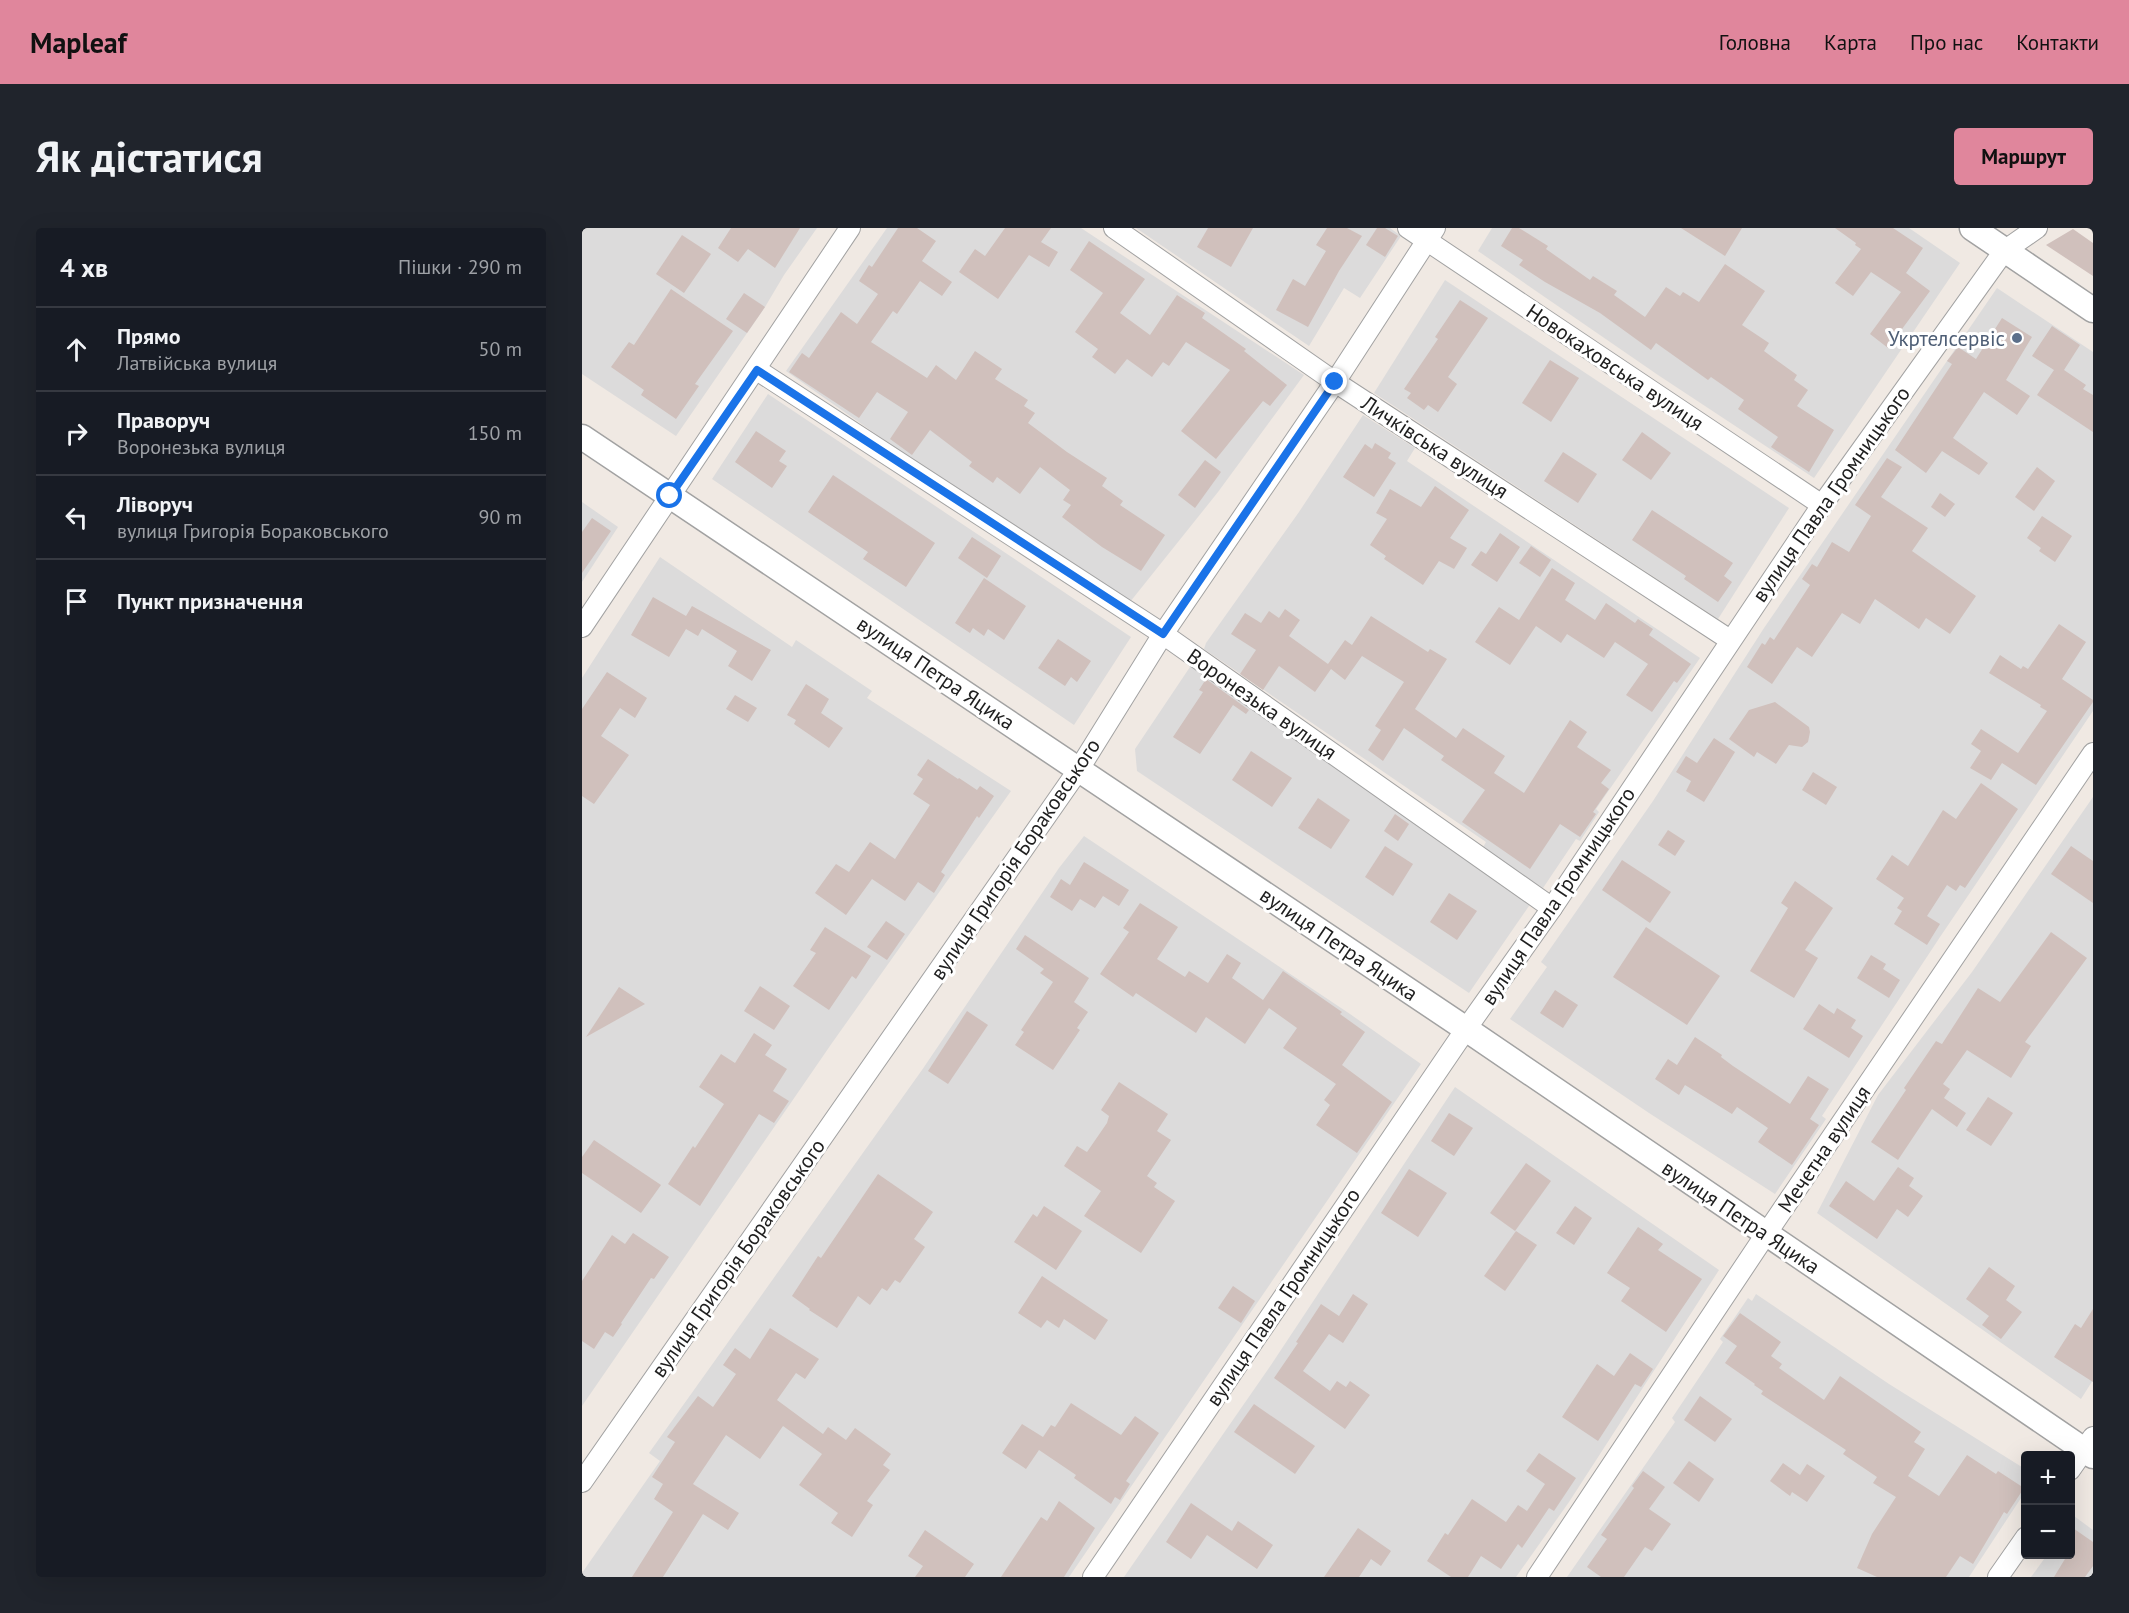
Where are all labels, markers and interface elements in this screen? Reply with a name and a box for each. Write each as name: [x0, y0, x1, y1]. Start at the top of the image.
text: Mapleaf: [30, 24, 127, 61]
text: Головна: [1719, 29, 1791, 56]
text: Карта: [1824, 29, 1877, 56]
text: Про нас: [1910, 29, 1983, 56]
text: Контакти: [2016, 29, 2099, 56]
button: Маршрут: [1954, 128, 2093, 185]
text: Як дістатися: [36, 129, 263, 184]
text: 4 хв: [60, 251, 108, 284]
text: Пішки · 290 m: [398, 254, 522, 280]
street label: Новокаховська вулиця: [1521, 298, 1709, 436]
text: Прямо: [117, 322, 180, 350]
place label: Укртелсервіс: [1888, 325, 2005, 352]
marker: Укртелсервіс: [2010, 331, 2024, 345]
icon: ahead: [60, 333, 93, 366]
text: 50 m: [479, 336, 522, 362]
text: Латвійська вулиця: [117, 350, 277, 376]
route end: [1321, 368, 1347, 394]
street label: вулиця Павла Громницького: [1746, 381, 1916, 607]
street label: Личківська вулиця: [1356, 389, 1514, 505]
text: Праворуч: [117, 406, 210, 434]
icon: right: [60, 417, 93, 450]
text: 150 m: [468, 420, 522, 446]
text: Воронезька вулиця: [117, 434, 285, 460]
route start: [656, 482, 682, 508]
text: Ліворуч: [117, 490, 193, 518]
icon: left: [60, 501, 93, 534]
text: 90 m: [479, 504, 522, 530]
text: вулиця Григорія Бораковського: [117, 518, 389, 544]
icon: arrive: [60, 585, 93, 618]
text: Пункт призначення: [117, 587, 303, 615]
street label: вулиця Петра Яцика: [852, 610, 1020, 736]
street label: Воронезька вулиця: [1182, 642, 1342, 766]
street label: вулиця Григорія Бораковського: [924, 733, 1106, 985]
street label: вулиця Павла Громницького: [1475, 782, 1641, 1010]
street label: вулиця Петра Яцика: [1255, 881, 1423, 1007]
street label: Мечетна вулиця: [1772, 1080, 1876, 1218]
street label: вулиця Григорія Бораковського: [645, 1133, 831, 1383]
street label: вулиця Петра Яцика: [1657, 1154, 1825, 1280]
street label: вулиця Павла Громницького: [1200, 1183, 1366, 1411]
map controls: [2021, 1451, 2075, 1559]
button: +: [2021, 1451, 2075, 1505]
button: −: [2021, 1505, 2075, 1559]

